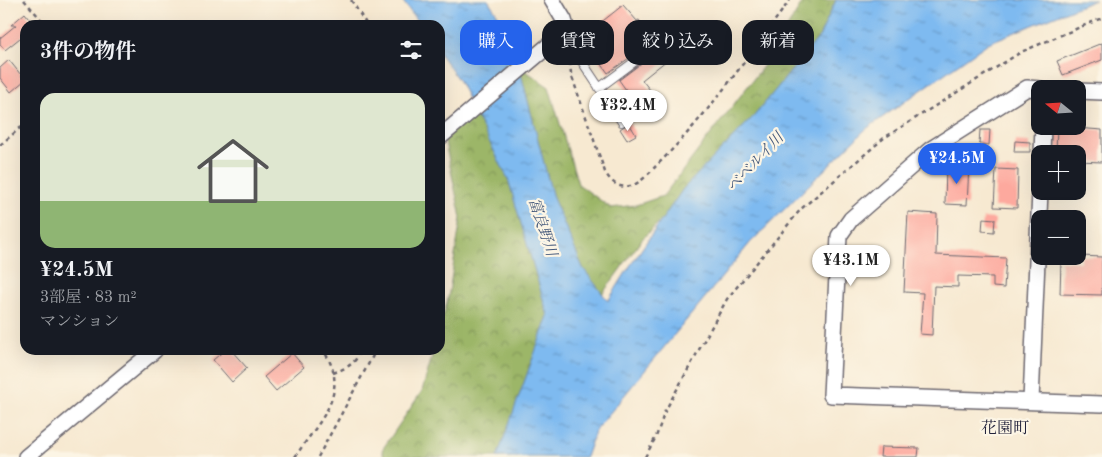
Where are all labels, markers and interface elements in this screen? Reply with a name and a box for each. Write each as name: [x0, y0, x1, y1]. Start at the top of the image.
chip: 購入: [460, 20, 532, 65]
chip: 賃貸: [542, 20, 614, 65]
chip: 絞り込み: [624, 20, 732, 65]
chip: 新着: [742, 20, 814, 65]
icon: filters: [397, 36, 425, 64]
text: 3件の物件: [40, 42, 136, 63]
north arrow: [1031, 80, 1086, 135]
map controls: [1031, 80, 1086, 265]
pin: ¥32.4M: [587, 90, 669, 132]
text: ¥32.4M: [600, 98, 656, 114]
icon: home: [188, 126, 278, 216]
water label: ベベルイ川: [725, 129, 788, 195]
pin: ¥24.5M: [916, 142, 998, 185]
button: +: [1031, 145, 1086, 200]
text: ¥24.5M: [929, 151, 985, 167]
water label: 富良野川: [525, 196, 560, 260]
button: −: [1031, 210, 1086, 265]
pin: ¥43.1M: [810, 244, 892, 287]
text: ¥43.1M: [823, 253, 879, 269]
text: ¥24.5M: [40, 260, 113, 281]
text: 3部屋 · 83 m²: [40, 290, 137, 306]
text: マンション: [40, 314, 119, 330]
district label: 花園町: [981, 419, 1029, 437]

